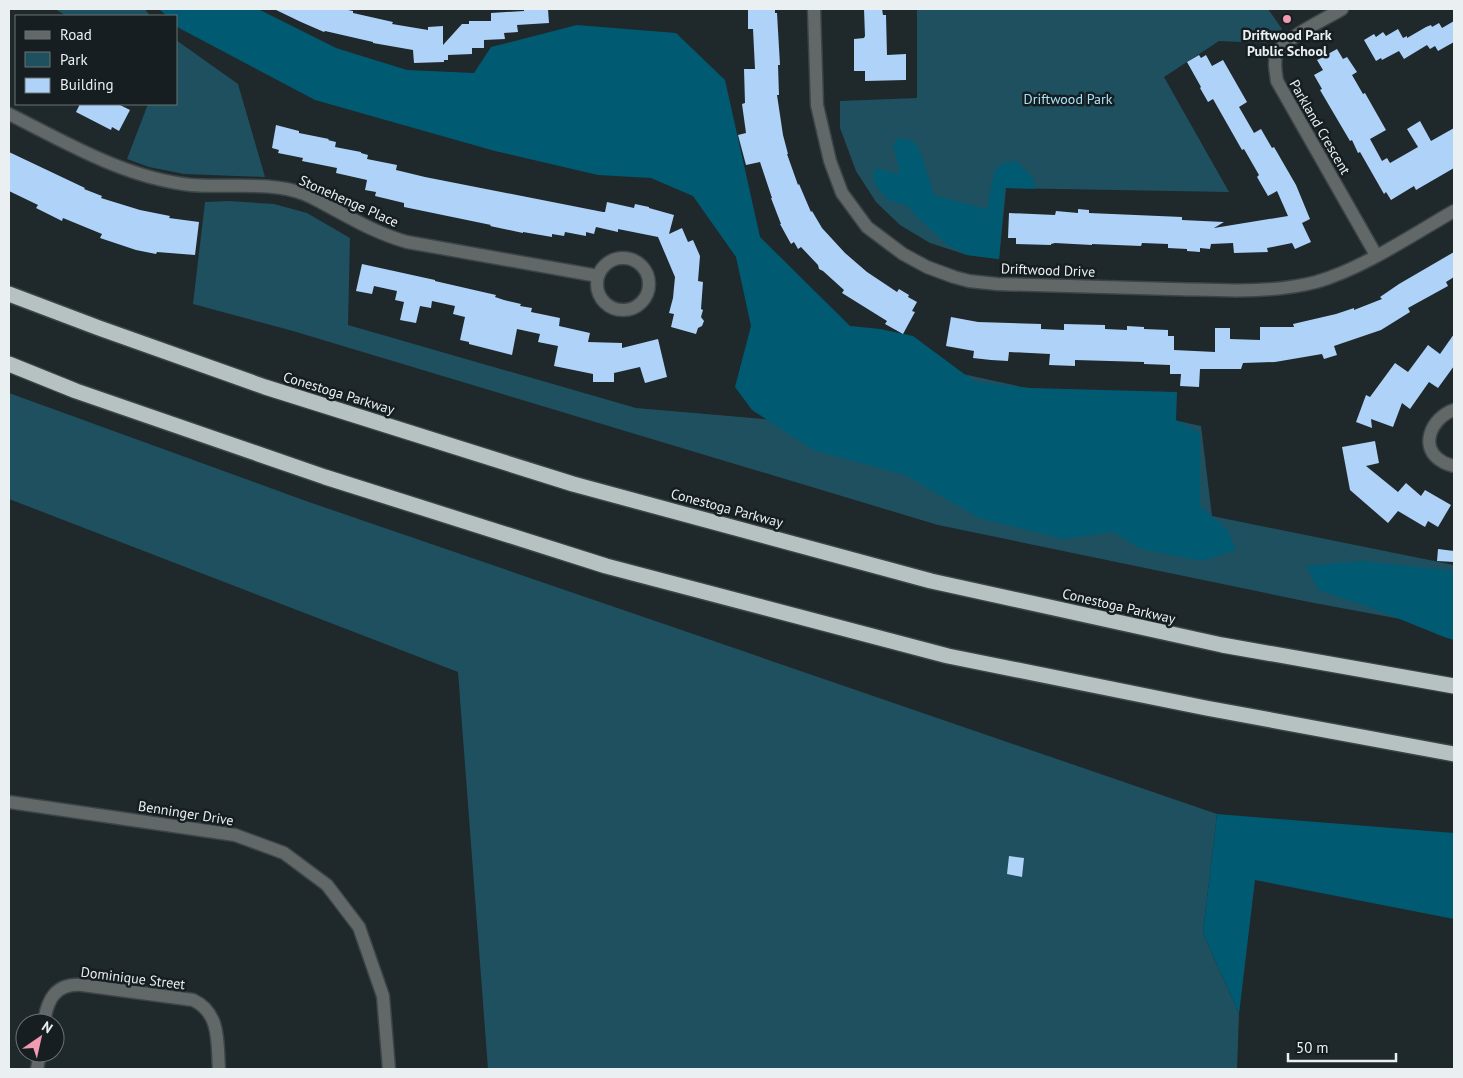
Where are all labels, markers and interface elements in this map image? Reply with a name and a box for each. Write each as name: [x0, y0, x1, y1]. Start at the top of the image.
marker: Driftwood Park Public School: [1281, 13, 1293, 25]
legend: [15, 15, 178, 105]
text: Road: [60, 25, 92, 44]
place label: Driftwood Park Public School: [1242, 26, 1332, 60]
text: Park: [60, 50, 88, 69]
text: Building: [60, 75, 114, 94]
street label: Parkland Crescent: [1286, 76, 1355, 178]
park label: Driftwood Park: [1024, 90, 1113, 108]
street label: Stonehenge Place: [296, 171, 402, 231]
street label: Driftwood Drive: [1000, 259, 1096, 281]
street label: Conestoga Parkway: [281, 368, 397, 419]
street label: Conestoga Parkway: [669, 484, 786, 532]
street label: Conestoga Parkway: [1061, 584, 1178, 628]
street label: Benninger Drive: [137, 797, 235, 829]
street label: Dominique Street: [80, 963, 186, 993]
north arrow: [15, 1013, 65, 1063]
text: N: [38, 1017, 56, 1037]
scale bar: [1288, 1030, 1396, 1062]
text: 50 m: [1296, 1038, 1329, 1057]

